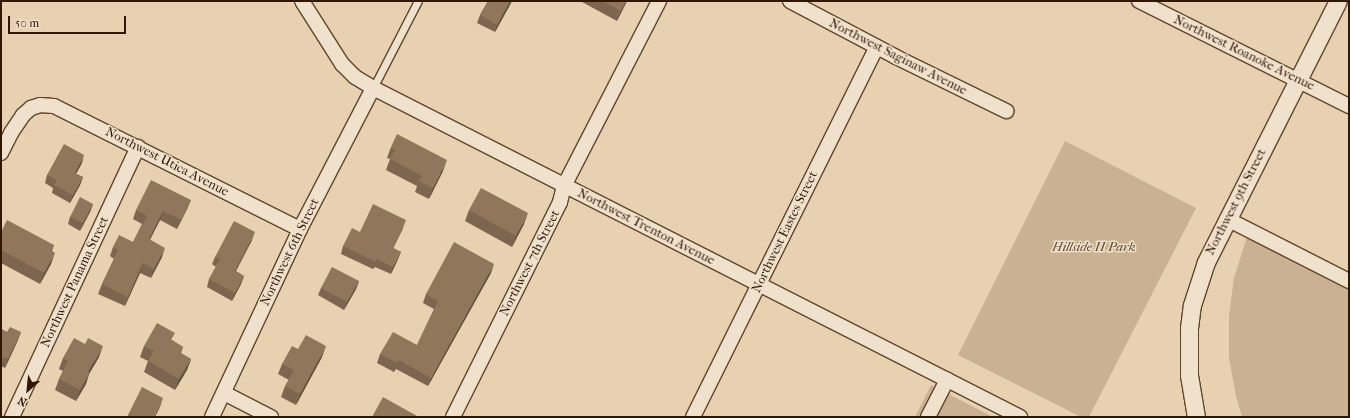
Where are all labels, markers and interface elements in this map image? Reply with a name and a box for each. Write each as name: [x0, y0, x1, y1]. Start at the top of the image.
scale bar: [10, 8, 128, 34]
street label: Northwest Roanoke Avenue: [1171, 12, 1317, 94]
street label: Northwest Saginaw Avenue: [826, 15, 970, 99]
text: 50 m: [15, 16, 39, 30]
street label: Northwest Utica Avenue: [103, 124, 231, 200]
street label: Northwest 9th Street: [1202, 146, 1270, 258]
street label: Northwest Eastes Street: [749, 169, 821, 295]
street label: Northwest Trenton Avenue: [575, 186, 717, 268]
street label: Northwest 6th Street: [257, 196, 323, 308]
street label: Northwest 7th Street: [497, 207, 563, 319]
street label: Northwest Panama Street: [38, 214, 112, 350]
park label: Hillside II Park: [1052, 239, 1136, 255]
north arrow: [8, 370, 48, 410]
text: N: [16, 393, 29, 409]

